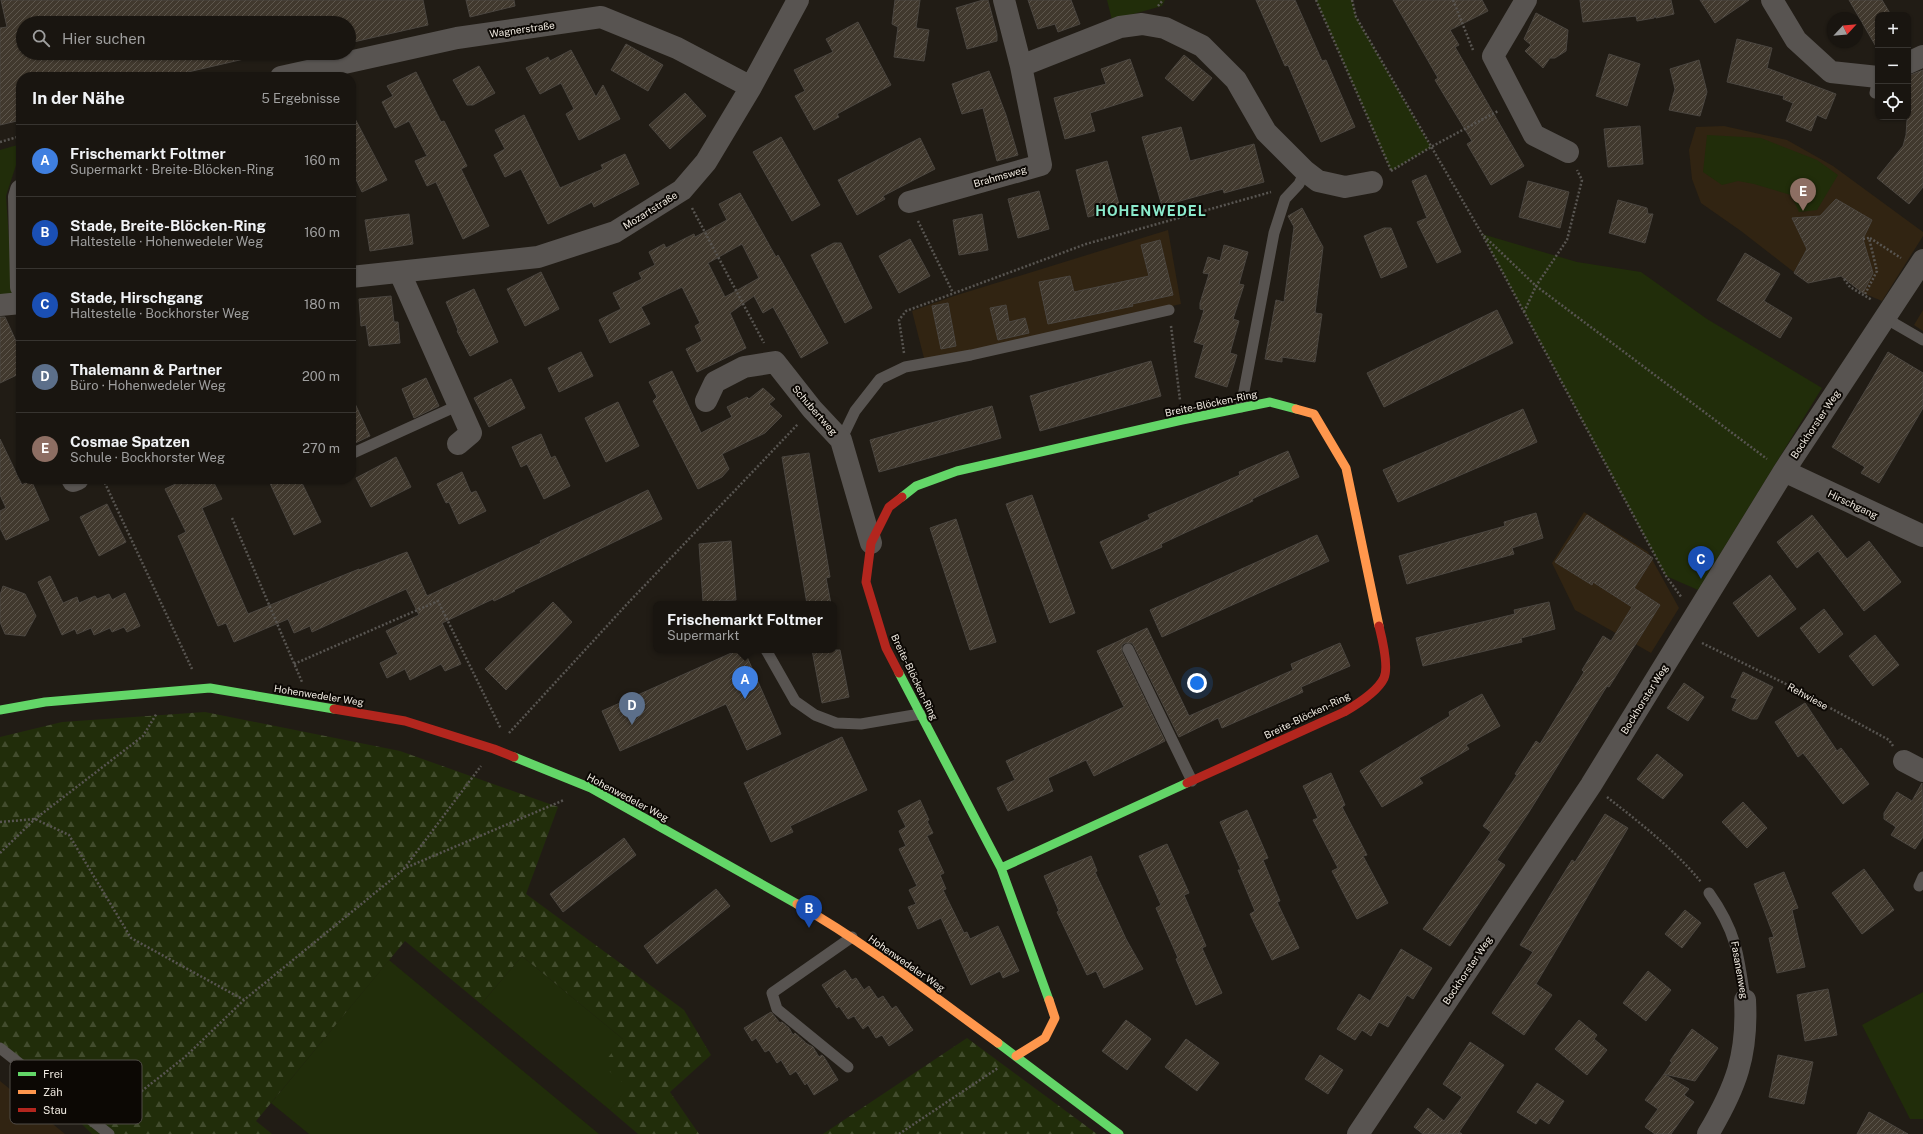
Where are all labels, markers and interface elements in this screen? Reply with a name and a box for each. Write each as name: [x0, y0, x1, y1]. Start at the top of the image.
north arrow: [1827, 12, 1863, 48]
map controls: [1875, 12, 1911, 120]
button: +: [1875, 12, 1911, 48]
search box: [16, 16, 356, 60]
street label: Wagnerstraße: [489, 18, 556, 40]
icon: search: [30, 27, 52, 49]
text: Hier suchen: [62, 30, 145, 47]
button: −: [1875, 48, 1911, 84]
button: locate: [1875, 84, 1911, 120]
text: In der Nähe: [32, 88, 125, 108]
text: 5 Ergebnisse: [262, 91, 340, 106]
text: Frischemarkt Foltmer: [70, 145, 226, 162]
text: A: [40, 153, 50, 168]
text: 160 m: [304, 153, 340, 168]
text: Supermarkt · Breite-Blöcken-Ring: [70, 162, 274, 177]
street label: Brahmsweg: [972, 163, 1028, 189]
pin: E: [1790, 178, 1816, 211]
street label: Mozartstraße: [621, 188, 680, 232]
district label: HOHENWEDEL: [1095, 203, 1207, 219]
text: Stade, Breite-Blöcken-Ring: [70, 217, 266, 234]
text: B: [41, 225, 49, 240]
text: 160 m: [304, 225, 340, 240]
text: Haltestelle · Hohenwedeler Weg: [70, 234, 263, 249]
text: Stade, Hirschgang: [70, 289, 203, 306]
text: C: [40, 297, 50, 312]
text: 180 m: [304, 297, 340, 312]
text: Haltestelle · Bockhorster Weg: [70, 306, 249, 321]
text: Thalemann & Partner: [70, 361, 222, 378]
text: D: [40, 369, 50, 384]
text: 200 m: [302, 369, 340, 384]
text: Büro · Hohenwedeler Weg: [70, 378, 226, 393]
street label: Schubertweg: [790, 382, 840, 438]
street label: Breite-Blöcken-Ring: [1164, 387, 1258, 419]
street label: Bockhorster Weg: [1788, 387, 1842, 461]
text: Cosmae Spatzen: [70, 433, 190, 450]
text: E: [41, 441, 49, 456]
text: 270 m: [302, 441, 340, 456]
text: Schule · Bockhorster Weg: [70, 450, 225, 465]
street label: Hirschgang: [1826, 487, 1880, 521]
pin: C: [1688, 546, 1714, 579]
popup: [653, 601, 837, 653]
text: Frischemarkt Foltmer: [667, 611, 823, 628]
text: Supermarkt: [667, 628, 739, 643]
street label: Breite-Blöcken-Ring: [889, 632, 941, 722]
street label: Bockhorster Weg: [1618, 662, 1670, 736]
pin: A: [732, 666, 758, 699]
your location: [1187, 673, 1207, 693]
street label: Rehwiese: [1786, 680, 1831, 712]
street label: Hohenwedeler Weg: [273, 682, 365, 708]
street label: Breite-Blöcken-Ring: [1262, 689, 1352, 741]
pin: D: [619, 692, 645, 725]
street label: Hohenwedeler Weg: [585, 770, 671, 824]
pin: B: [796, 895, 822, 928]
street label: Hohenwedeler Weg: [866, 932, 948, 994]
street label: Bockhorster Weg: [1440, 933, 1494, 1007]
street label: Fasanenweg: [1729, 940, 1751, 1000]
legend: [10, 1060, 142, 1124]
text: Frei: [43, 1068, 63, 1080]
text: Zäh: [43, 1086, 63, 1098]
text: Stau: [43, 1104, 67, 1116]

